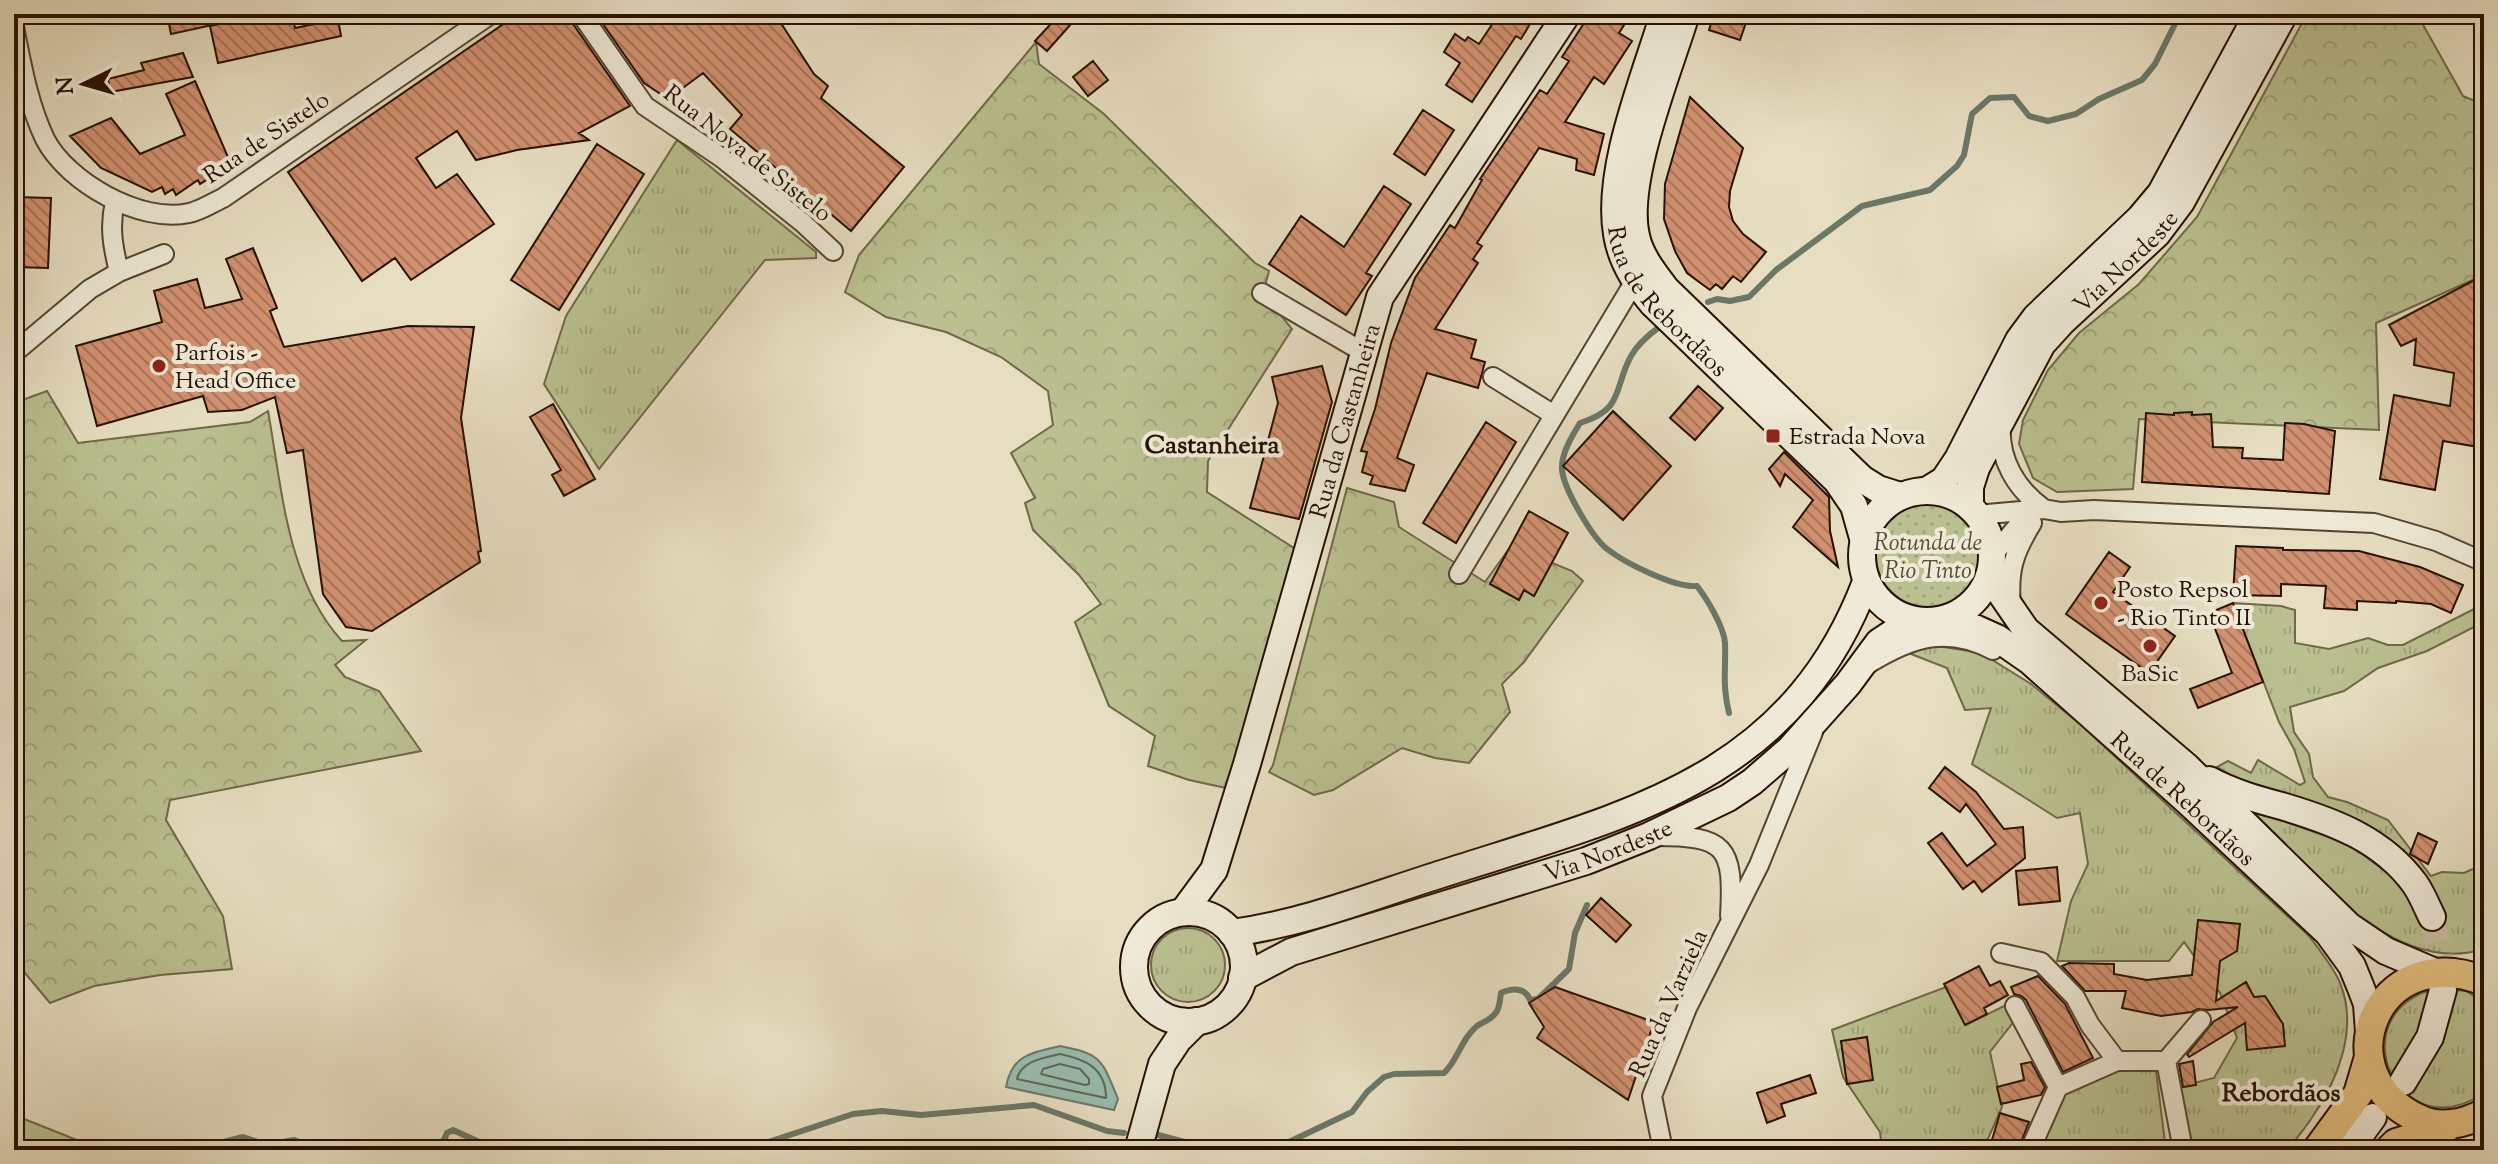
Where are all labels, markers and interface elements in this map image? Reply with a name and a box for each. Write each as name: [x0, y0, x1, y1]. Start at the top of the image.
north arrow: [44, 44, 124, 124]
text: N: [50, 75, 84, 96]
street label: Rua Nova de Sistelo: [655, 78, 838, 231]
street label: Rua de Sistelo: [197, 84, 337, 193]
street label: Via Nordeste: [2067, 204, 2188, 322]
street label: Rua de Rebordãos: [1597, 224, 1734, 386]
street label: Rua da Castanheira: [1303, 320, 1391, 523]
place label: Parfois - Head Office: [175, 337, 296, 399]
marker: Parfois - Head Office: [150, 357, 168, 375]
place label: Estrada Nova: [1789, 421, 1925, 455]
marker: Estrada Nova: [1764, 427, 1782, 445]
district label: Castanheira: [1144, 428, 1280, 465]
park label: Rotunda de Rio Tinto: [1874, 527, 1982, 589]
place label: Posto Repsol - Rio Tinto II: [2117, 574, 2251, 636]
marker: Posto Repsol - Rio Tinto II: [2092, 594, 2110, 612]
marker: BaSic: [2141, 637, 2159, 655]
place label: BaSic: [2121, 658, 2179, 692]
street label: Rua de Rebordãos: [2102, 725, 2262, 875]
street label: Via Nordeste: [1540, 812, 1679, 892]
street label: Rua da Varziela: [1622, 924, 1718, 1083]
district label: Rebordãos: [2222, 1076, 2340, 1113]

